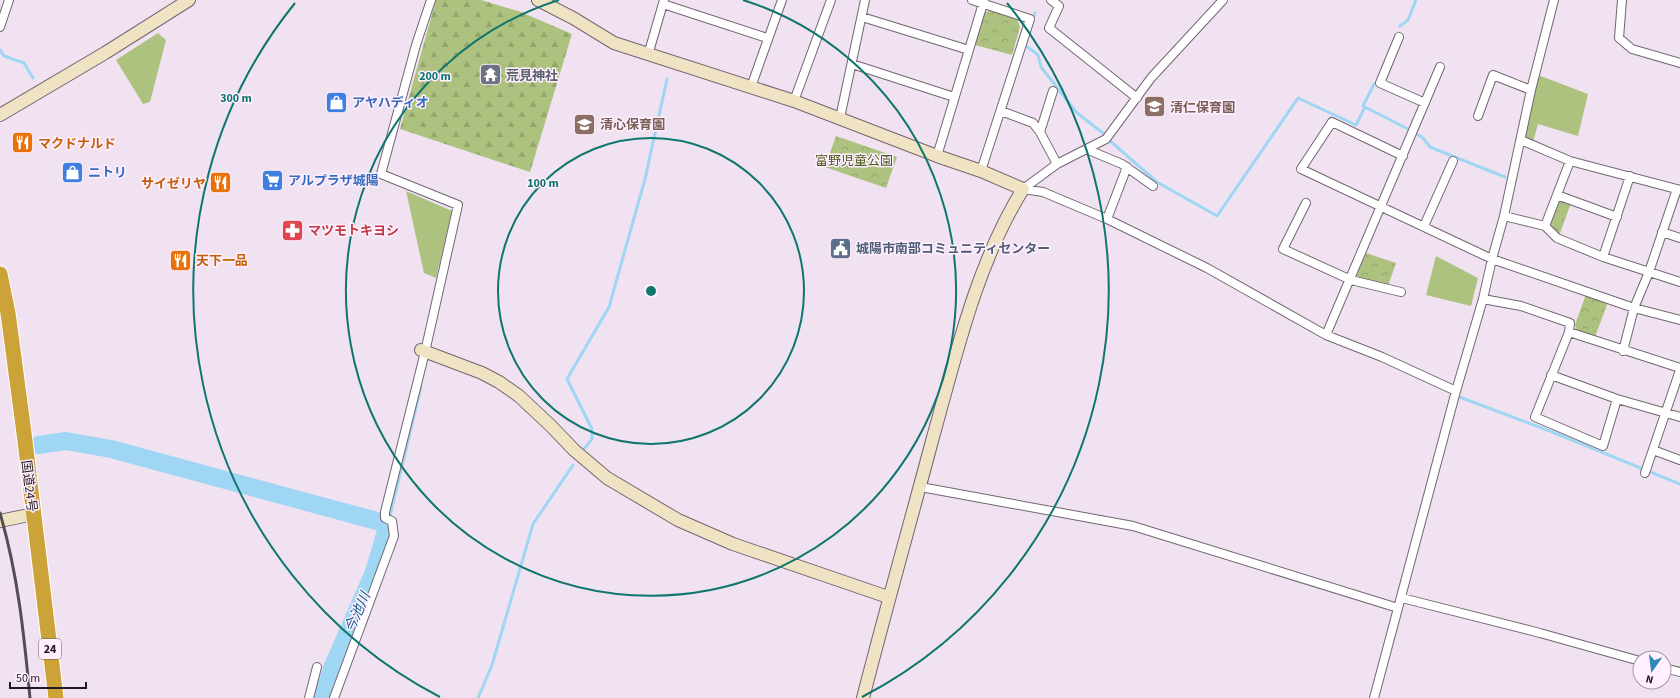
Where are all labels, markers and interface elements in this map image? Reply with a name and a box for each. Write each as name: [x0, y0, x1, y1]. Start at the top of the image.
temple icon: 荒見神社: [478, 62, 504, 88]
place label: 荒見神社: [506, 67, 558, 85]
text: 200 m: [419, 68, 451, 85]
shop icon: アヤハディオ: [323, 89, 349, 115]
text: 300 m: [220, 90, 252, 107]
place label: アヤハディオ: [352, 94, 429, 112]
school or university icon: 清仁保育園: [1142, 94, 1168, 120]
place label: 清仁保育園: [1170, 99, 1235, 117]
school or university icon: 清心保育園: [571, 111, 597, 137]
place label: 清心保育園: [600, 116, 665, 134]
restaurant icon: マクドナルド: [9, 130, 35, 156]
place label: マクドナルド: [38, 135, 116, 153]
park label: 富野児童公園: [815, 152, 893, 170]
shop icon: ニトリ: [59, 159, 85, 185]
place label: ニトリ: [88, 164, 127, 182]
supermarket icon: アルプラザ城陽: [259, 167, 285, 193]
restaurant icon: サイゼリヤ: [208, 170, 234, 196]
place label: アルプラザ城陽: [288, 172, 379, 190]
place label: サイゼリヤ: [141, 175, 206, 193]
text: 100 m: [527, 175, 559, 192]
pharmacy icon: マツモトキヨシ: [280, 217, 306, 243]
place label: マツモトキヨシ: [308, 222, 399, 240]
public building icon: 城陽市南部コミュニティセンター: [827, 235, 853, 261]
place label: 城陽市南部コミュニティセンター: [856, 240, 1050, 258]
restaurant icon: 天下一品: [167, 247, 193, 273]
place label: 天下一品: [196, 252, 248, 270]
centre of rings: [644, 284, 658, 298]
street label: 国道24号: [17, 459, 41, 513]
water label: 今池川: [340, 587, 376, 636]
road number: 24: [39, 639, 61, 659]
north arrow: [1632, 650, 1672, 690]
scale bar: [10, 664, 86, 690]
text: 50 m: [16, 670, 40, 687]
text: N: [1644, 671, 1655, 687]

